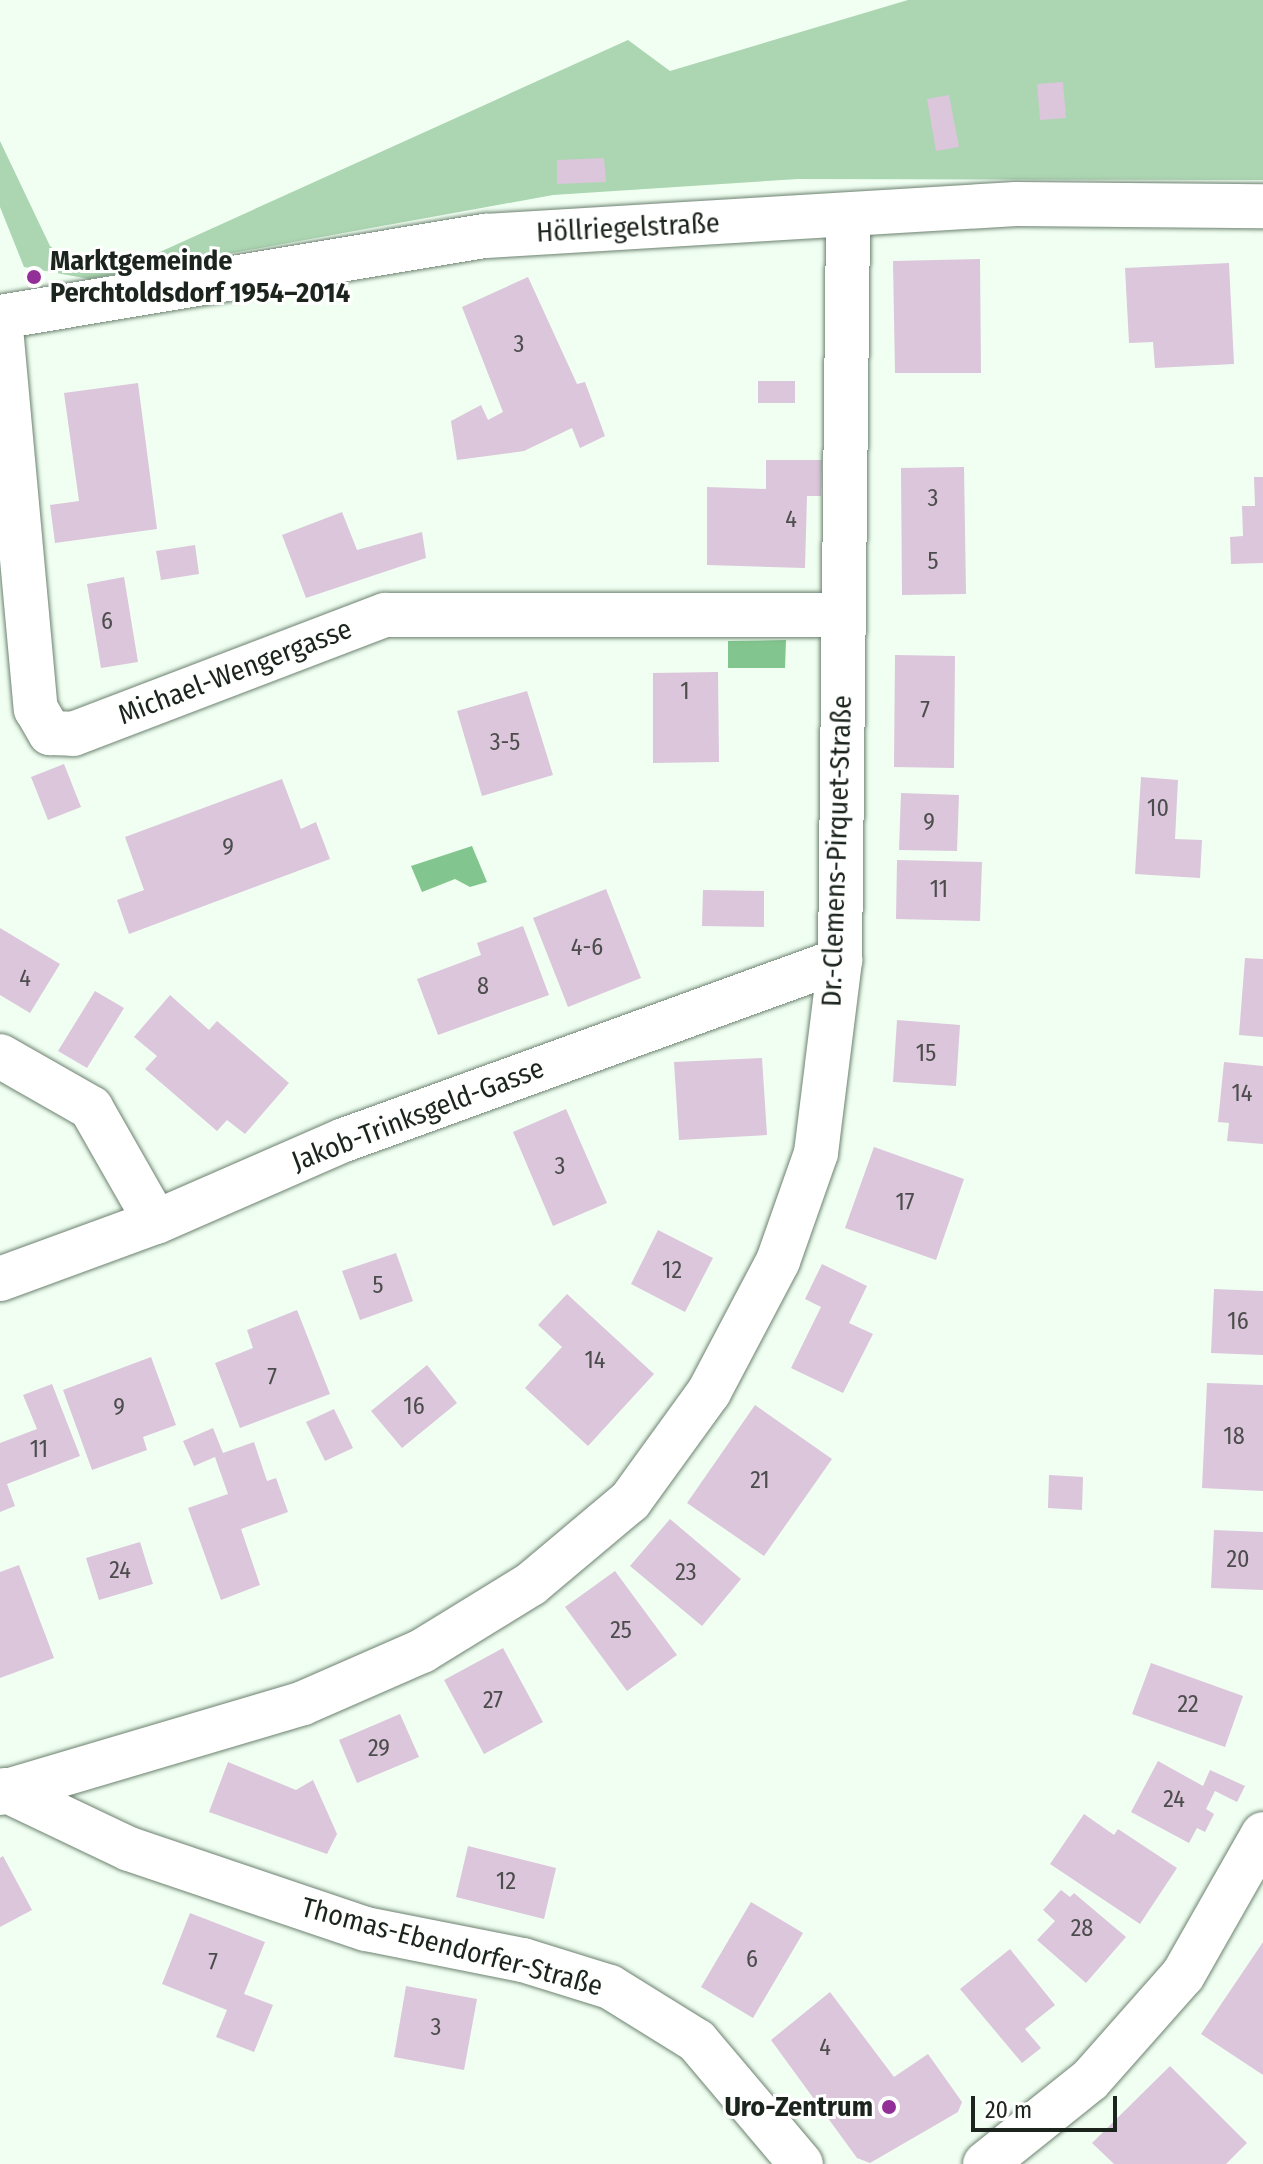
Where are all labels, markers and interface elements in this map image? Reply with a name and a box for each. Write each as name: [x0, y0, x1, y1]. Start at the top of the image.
street label: Höllriegelstraße: [535, 206, 721, 250]
place label: Marktgemeinde Perchtoldsdorf 1954–2014: [50, 244, 350, 310]
marker: Marktgemeinde Perchtoldsdorf 1954–2014: [25, 268, 43, 286]
house number: 3: [514, 331, 524, 359]
house number: 3: [928, 485, 938, 513]
house number: 4: [785, 506, 797, 534]
house number: 5: [927, 548, 939, 576]
house number: 6: [101, 608, 113, 636]
street label: Michael-Wengergasse: [113, 612, 357, 732]
house number: 1: [680, 678, 690, 706]
street label: Dr.-Clemens-Pirquet-Straße: [815, 695, 859, 1007]
house number: 7: [920, 697, 930, 725]
house number: 3-5: [490, 729, 520, 757]
house number: 10: [1147, 795, 1169, 823]
house number: 9: [923, 809, 935, 837]
house number: 9: [222, 834, 234, 862]
house number: 11: [930, 876, 948, 904]
house number: 4-6: [571, 934, 603, 962]
house number: 4: [19, 965, 31, 993]
house number: 8: [477, 973, 489, 1001]
house number: 15: [916, 1040, 936, 1068]
street label: Jakob-Trinksgeld-Gasse: [287, 1051, 549, 1179]
house number: 14: [1232, 1080, 1252, 1108]
house number: 3: [555, 1153, 565, 1181]
house number: 17: [895, 1189, 915, 1217]
house number: 12: [662, 1257, 682, 1285]
house number: 5: [372, 1272, 384, 1300]
house number: 16: [1227, 1308, 1249, 1336]
house number: 14: [585, 1347, 605, 1375]
house number: 7: [267, 1364, 277, 1392]
house number: 16: [403, 1393, 425, 1421]
house number: 9: [113, 1394, 125, 1422]
house number: 18: [1223, 1423, 1245, 1451]
house number: 11: [30, 1436, 48, 1464]
house number: 21: [750, 1467, 770, 1495]
house number: 20: [1226, 1546, 1250, 1574]
house number: 24: [109, 1557, 131, 1585]
house number: 23: [675, 1559, 697, 1587]
house number: 25: [610, 1617, 632, 1645]
house number: 27: [483, 1687, 503, 1715]
house number: 22: [1177, 1691, 1199, 1719]
house number: 29: [368, 1735, 390, 1763]
house number: 24: [1163, 1786, 1185, 1814]
house number: 12: [496, 1868, 516, 1896]
street label: Thomas-Ebendorfer-Straße: [298, 1891, 606, 2003]
house number: 28: [1071, 1915, 1093, 1943]
house number: 6: [746, 1946, 758, 1974]
house number: 7: [208, 1949, 218, 1977]
house number: 3: [431, 2014, 441, 2042]
house number: 4: [819, 2034, 831, 2062]
scale bar: [975, 2080, 1121, 2130]
place label: Uro-Zentrum: [724, 2090, 873, 2124]
text: 20 m: [985, 2096, 1032, 2124]
marker: Uro-Zentrum: [880, 2098, 898, 2116]

